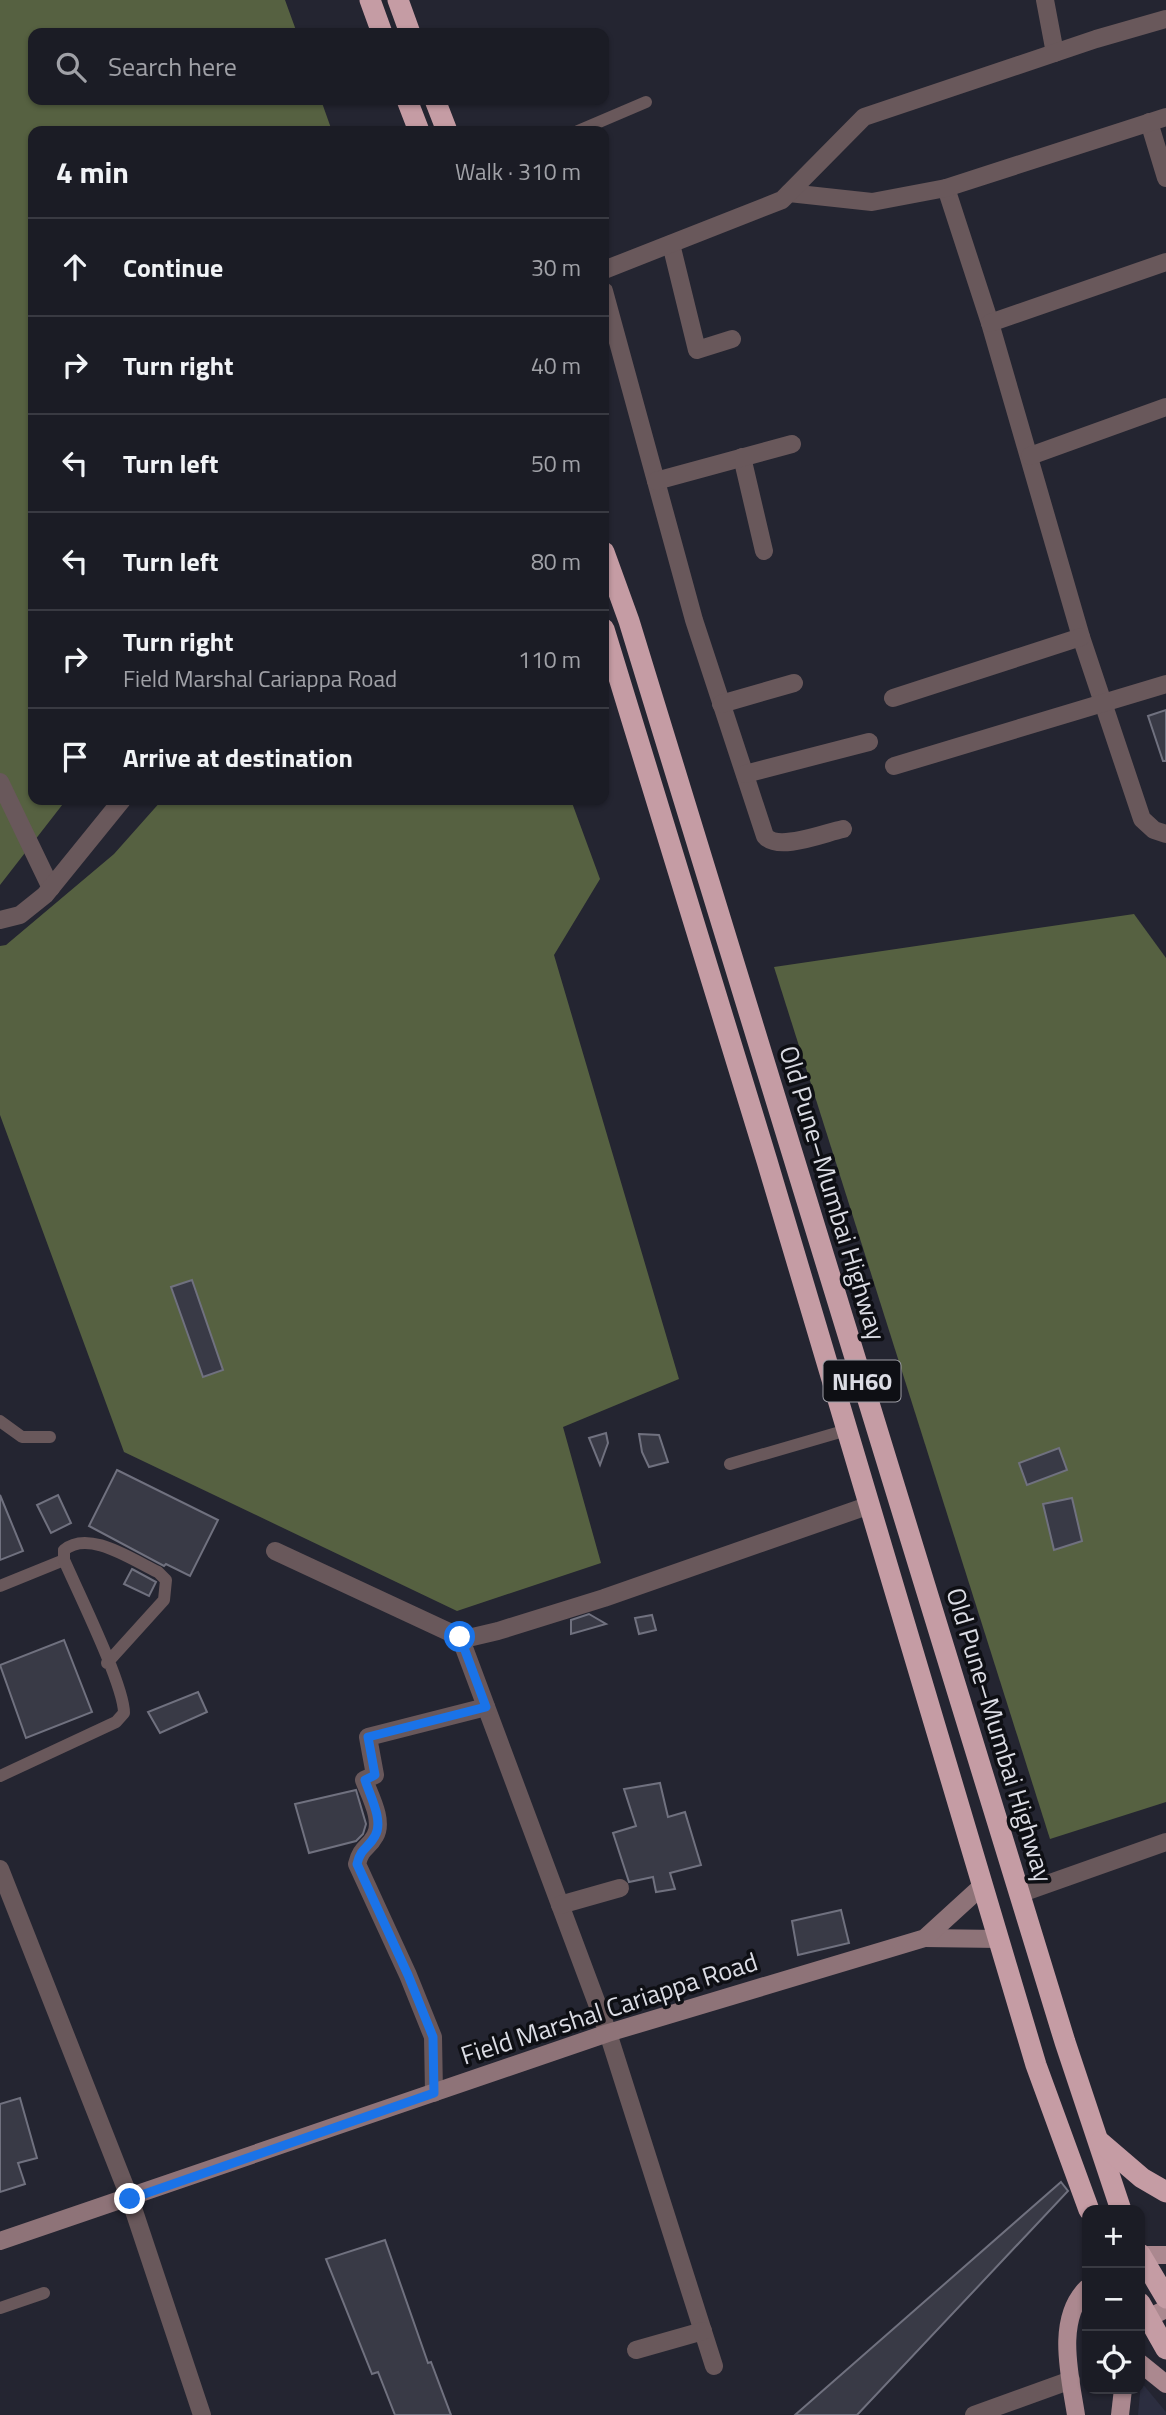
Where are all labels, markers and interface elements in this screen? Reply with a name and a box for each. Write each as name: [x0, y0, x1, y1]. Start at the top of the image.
search box: [28, 28, 609, 105]
text: Search here: [108, 47, 237, 86]
icon: search: [52, 48, 90, 86]
text: 4 min: [56, 149, 129, 195]
text: Walk · 310 m: [455, 154, 581, 189]
icon: ahead: [56, 248, 94, 286]
text: Continue: [123, 248, 223, 287]
text: 30 m: [531, 250, 581, 285]
icon: right: [56, 346, 94, 384]
text: Turn right: [123, 346, 234, 385]
text: 40 m: [531, 348, 581, 383]
icon: left: [56, 444, 94, 482]
text: Turn left: [123, 444, 218, 483]
text: 50 m: [531, 446, 581, 481]
icon: left: [56, 542, 94, 580]
text: Turn left: [123, 542, 218, 581]
text: 80 m: [531, 544, 581, 579]
text: Turn right: [123, 622, 234, 661]
icon: right: [56, 640, 94, 678]
text: 110 m: [518, 642, 581, 677]
text: Field Marshal Cariappa Road: [123, 661, 397, 696]
icon: arrive: [56, 738, 94, 776]
text: Arrive at destination: [123, 738, 353, 777]
street label: Old Pune–Mumbai Highway: [770, 1041, 896, 1345]
road number: NH60: [824, 1360, 900, 1401]
street label: Old Pune–Mumbai Highway: [937, 1583, 1063, 1887]
route start: [444, 1621, 475, 1652]
street label: Field Marshal Cariappa Road: [456, 1942, 762, 2074]
route end: [114, 2183, 145, 2214]
map controls: [1082, 2205, 1145, 2394]
button: +: [1082, 2205, 1145, 2268]
button: −: [1082, 2268, 1145, 2331]
button: locate: [1082, 2331, 1145, 2394]

